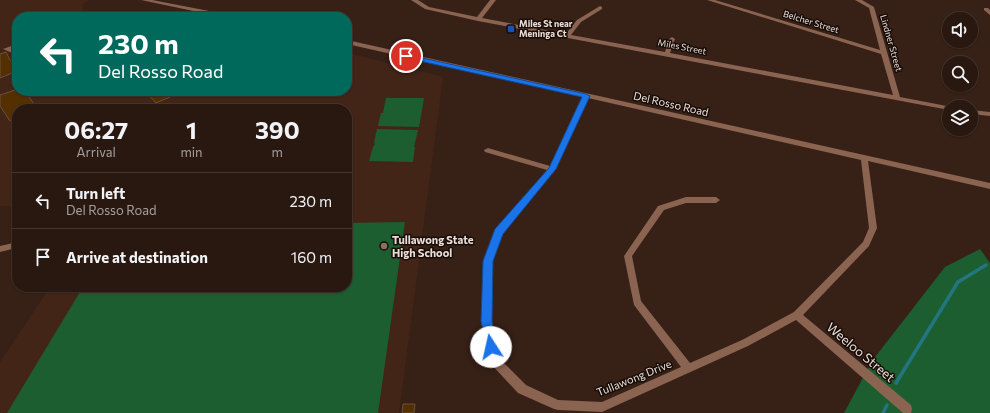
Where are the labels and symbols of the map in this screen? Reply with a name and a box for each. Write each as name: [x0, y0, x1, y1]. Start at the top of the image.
street label: Belcher Street: [782, 8, 841, 35]
street label: Lindner Street: [878, 13, 905, 73]
place label: Miles St near Meninga Ct: [519, 18, 573, 39]
marker: Miles St near Meninga Ct: [506, 24, 516, 34]
street label: Miles Street: [657, 36, 708, 57]
pin: [389, 39, 423, 73]
street label: Del Rosso Road: [632, 89, 710, 118]
place label: Tullawong State High School: [392, 233, 474, 259]
marker: Tullawong State High School: [379, 241, 389, 251]
street label: Weeloo Street: [824, 319, 898, 385]
position arrow: [470, 326, 512, 368]
street label: Tullawong Drive: [594, 357, 673, 398]

